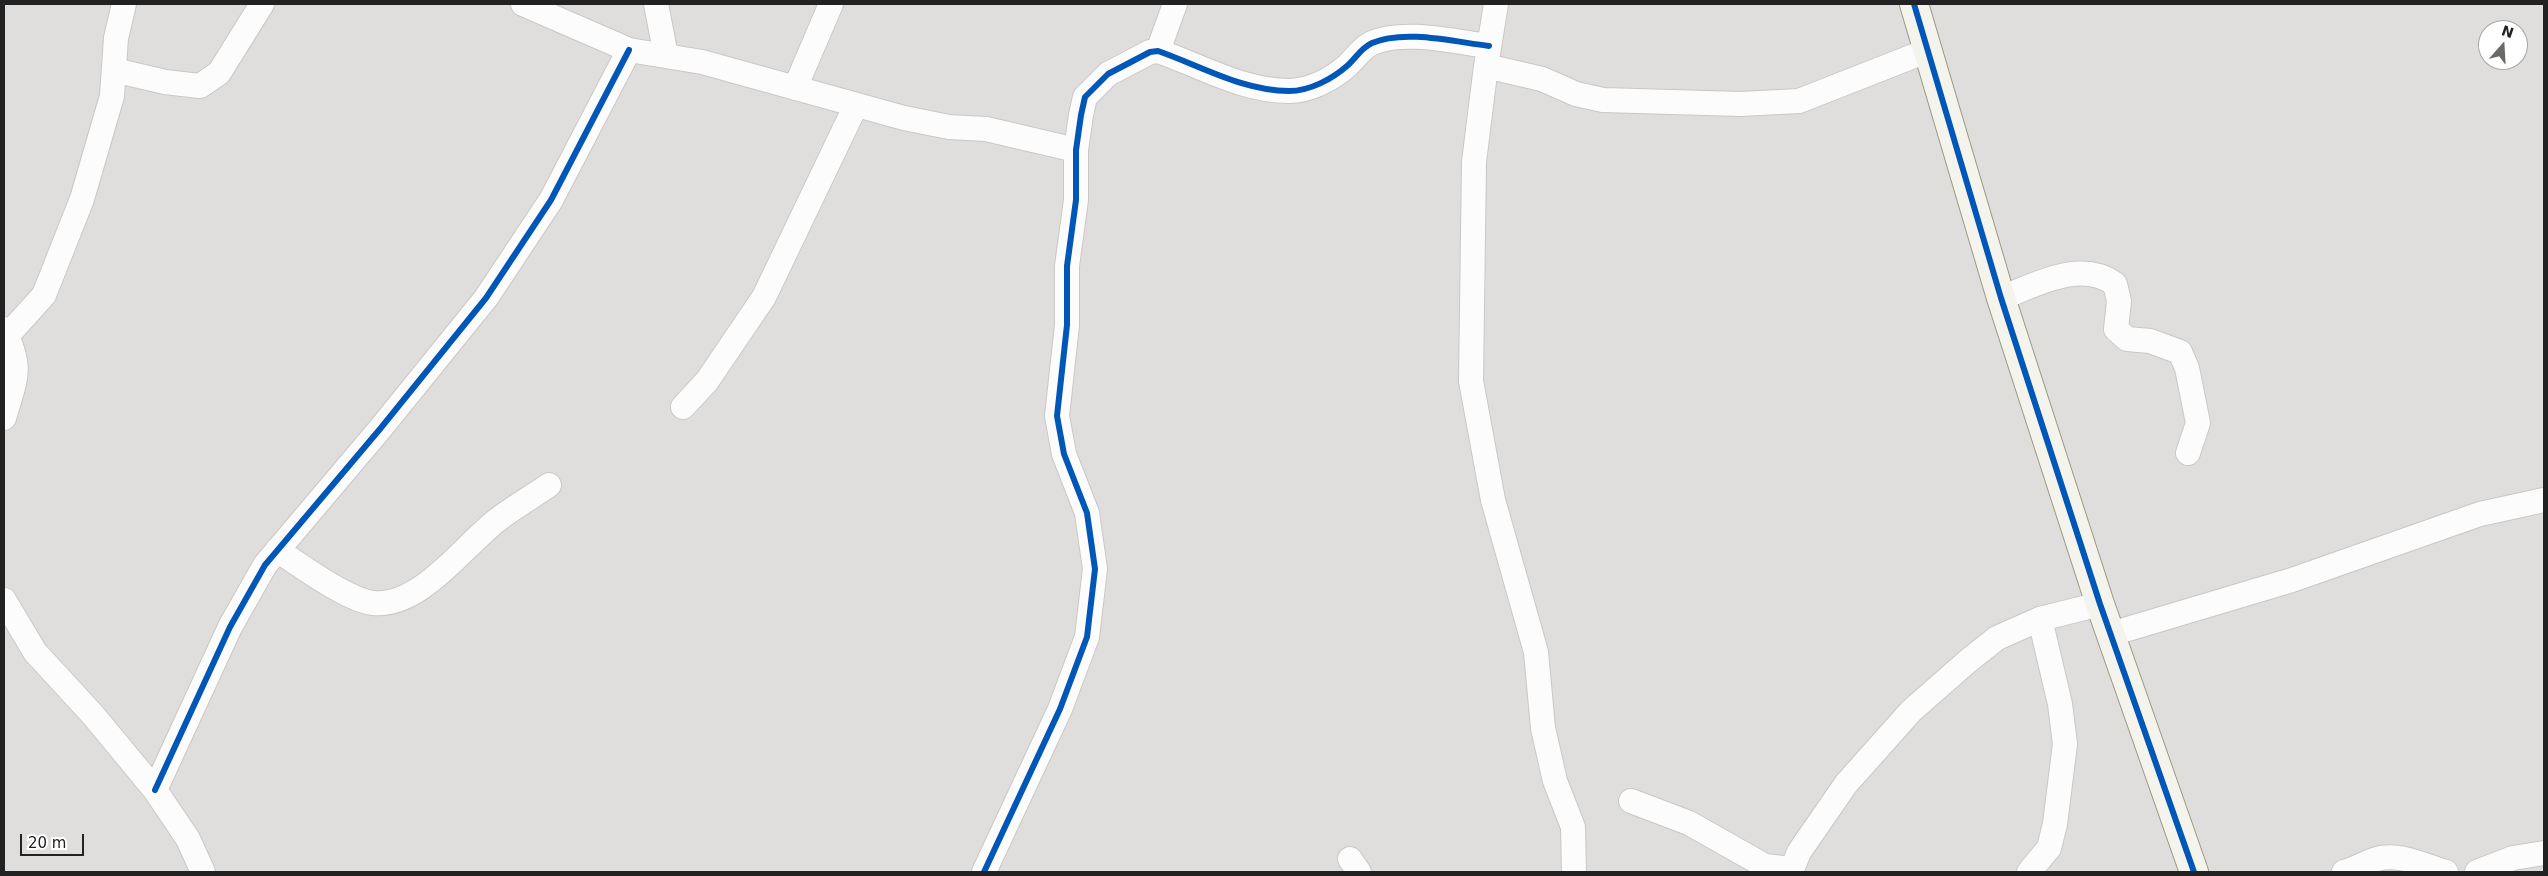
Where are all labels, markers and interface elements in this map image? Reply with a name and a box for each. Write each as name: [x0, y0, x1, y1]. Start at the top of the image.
north arrow: [2478, 20, 2528, 70]
text: N: [2499, 22, 2516, 41]
scale bar: [22, 824, 86, 856]
text: 20 m: [28, 834, 66, 852]

